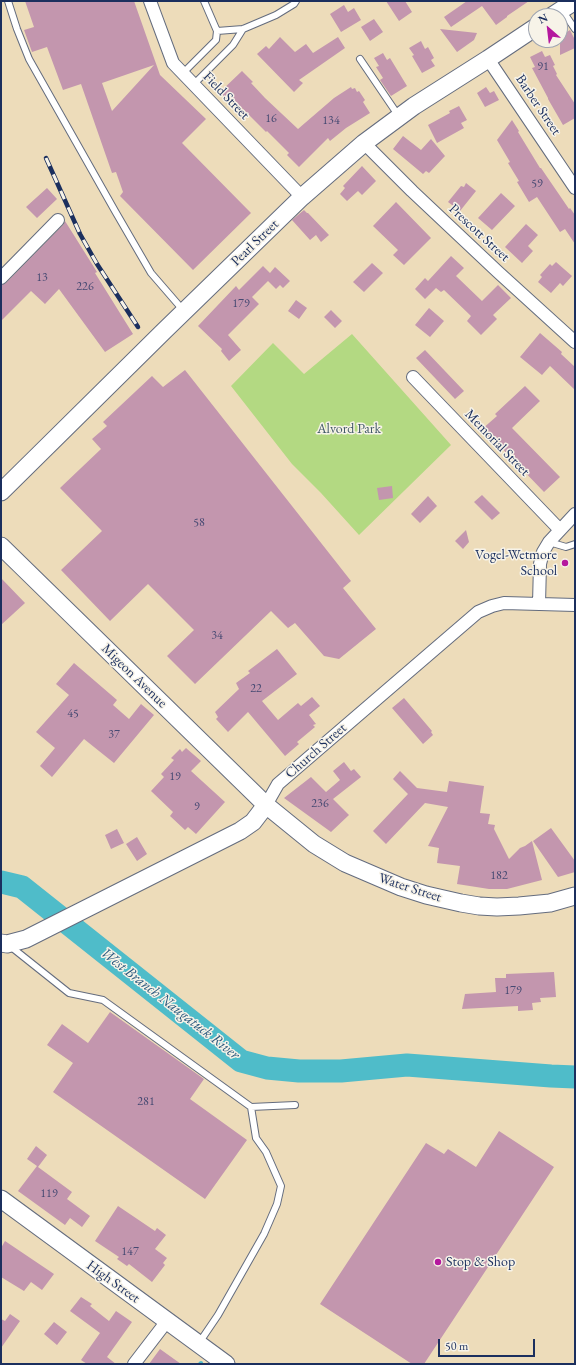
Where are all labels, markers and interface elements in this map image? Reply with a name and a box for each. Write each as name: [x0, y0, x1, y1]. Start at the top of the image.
north arrow: [528, 8, 568, 48]
text: N: [536, 10, 550, 27]
house number: 91: [537, 60, 549, 74]
street label: Field Street: [199, 69, 253, 123]
street label: Barber Street: [512, 72, 564, 138]
house number: 16: [265, 112, 277, 126]
house number: 134: [322, 114, 340, 128]
house number: 59: [531, 177, 543, 191]
street label: Prescott Street: [445, 201, 513, 265]
street label: Pearl Street: [228, 216, 282, 270]
house number: 13: [36, 271, 48, 285]
house number: 226: [76, 280, 94, 294]
house number: 179: [232, 297, 250, 311]
street label: Memorial Street: [461, 406, 533, 480]
park label: Alvord Park: [317, 421, 381, 437]
house number: 58: [193, 516, 205, 530]
place label: Vogel-Wetmore School: [475, 547, 557, 580]
marker: Vogel-Wetmore School: [560, 558, 570, 568]
house number: 34: [211, 629, 223, 643]
street label: Migeon Avenue: [98, 641, 170, 711]
house number: 22: [250, 682, 262, 696]
house number: 45: [67, 707, 79, 721]
street label: Church Street: [282, 720, 350, 782]
house number: 37: [108, 728, 120, 742]
house number: 19: [169, 770, 181, 784]
house number: 236: [311, 797, 329, 811]
house number: 9: [194, 800, 200, 814]
house number: 182: [490, 869, 508, 883]
street label: Water Street: [376, 870, 444, 906]
water label: West Branch Naugatuck River: [97, 944, 243, 1064]
house number: 179: [504, 984, 522, 998]
house number: 281: [137, 1095, 155, 1109]
house number: 119: [40, 1187, 58, 1201]
house number: 147: [121, 1245, 139, 1259]
place label: Stop & Shop: [446, 1254, 515, 1270]
street label: High Street: [83, 1257, 143, 1307]
marker: Stop & Shop: [433, 1257, 443, 1267]
scale bar: [440, 1331, 537, 1357]
text: 50 m: [445, 1338, 468, 1354]

